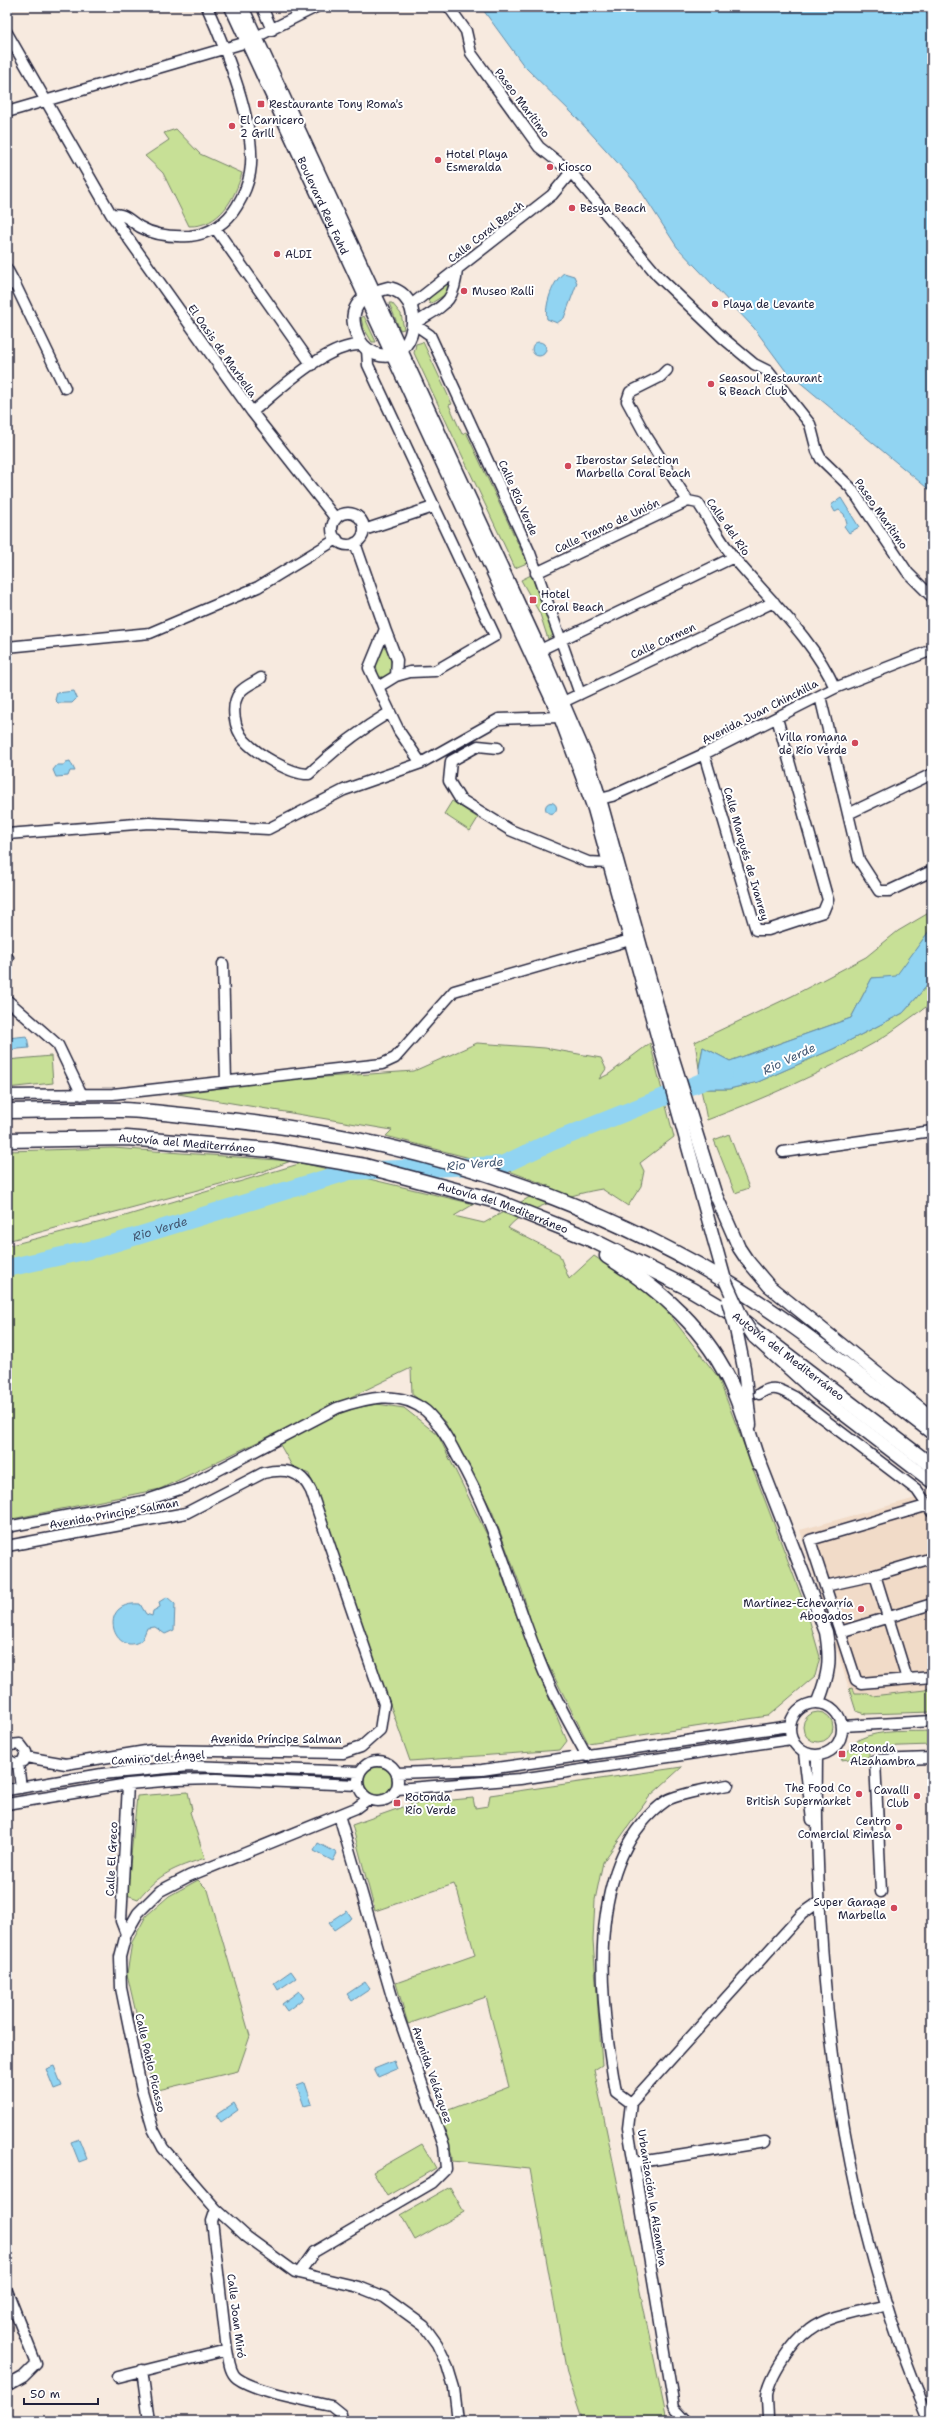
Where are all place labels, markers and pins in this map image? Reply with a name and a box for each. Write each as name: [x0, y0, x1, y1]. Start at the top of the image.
place label: Restaurante Tony Roma's: [269, 97, 403, 112]
marker: Restaurante Tony Roma's: [256, 99, 266, 109]
place label: El Carnicero 2 Grill: [240, 113, 304, 141]
marker: El Carnicero 2 Grill: [227, 121, 237, 131]
place label: Hotel Playa Esmeralda: [446, 147, 508, 175]
marker: Hotel Playa Esmeralda: [433, 155, 443, 165]
place label: Kiosco: [558, 160, 592, 175]
marker: Kiosco: [545, 162, 555, 172]
place label: Besya Beach: [580, 201, 646, 216]
marker: Besya Beach: [567, 203, 577, 213]
place label: ALDI: [285, 247, 312, 262]
marker: ALDI: [272, 249, 282, 259]
place label: Museo Ralli: [472, 284, 534, 299]
marker: Museo Ralli: [459, 286, 469, 296]
place label: Playa de Levante: [723, 297, 815, 312]
marker: Playa de Levante: [710, 299, 720, 309]
place label: Seasoul Restaurant & Beach Club: [719, 371, 822, 399]
marker: Seasoul Restaurant & Beach Club: [706, 379, 716, 389]
place label: Iberostar Selection Marbella Coral Beach: [576, 453, 691, 481]
marker: Iberostar Selection Marbella Coral Beach: [563, 461, 573, 471]
place label: Hotel Coral Beach: [541, 587, 604, 615]
marker: Hotel Coral Beach: [528, 595, 538, 605]
place label: Villa romana de Río Verde: [778, 730, 847, 758]
marker: Villa romana de Río Verde: [850, 738, 860, 748]
place label: Martínez-Echevarría Abogados: [743, 1596, 853, 1624]
marker: Martínez-Echevarría Abogados: [856, 1604, 866, 1614]
place label: Rotonda Alzahambra: [850, 1741, 915, 1769]
marker: Rotonda Alzahambra: [837, 1749, 847, 1759]
place label: The Food Co British Supermarket: [746, 1781, 851, 1809]
place label: Cavalli Club: [874, 1783, 909, 1811]
marker: The Food Co British Supermarket: [854, 1789, 864, 1799]
place label: Rotonda Río Verde: [405, 1790, 456, 1818]
marker: Cavalli Club: [912, 1791, 922, 1801]
marker: Rotonda Río Verde: [392, 1798, 402, 1808]
place label: Centro Comercial Rimesa: [798, 1814, 891, 1842]
marker: Centro Comercial Rimesa: [894, 1822, 904, 1832]
place label: Super Garage Marbella: [814, 1895, 886, 1923]
marker: Super Garage Marbella: [889, 1903, 899, 1913]

